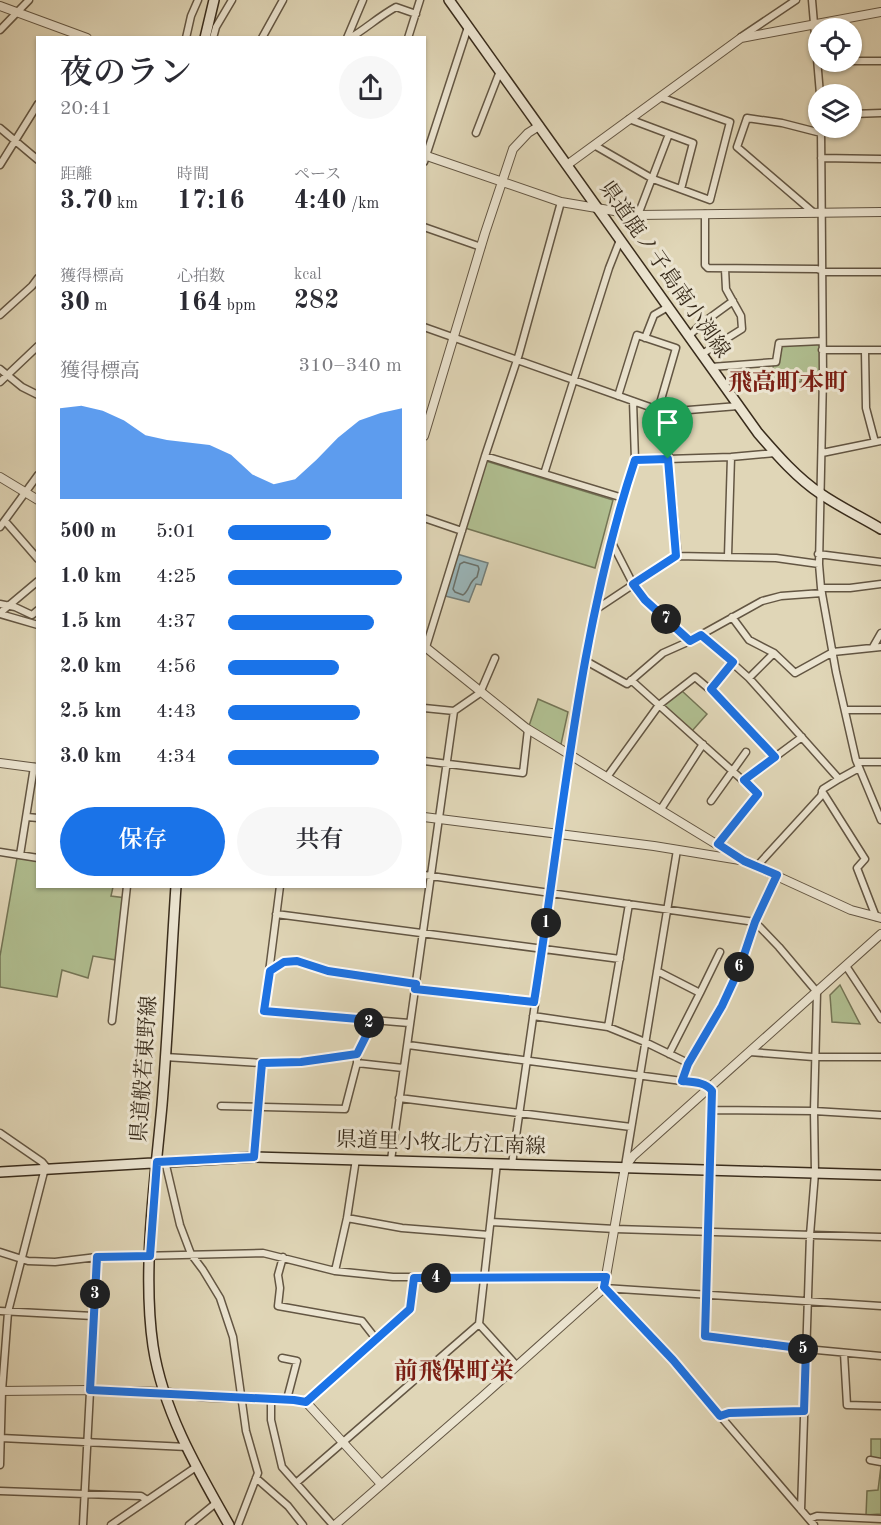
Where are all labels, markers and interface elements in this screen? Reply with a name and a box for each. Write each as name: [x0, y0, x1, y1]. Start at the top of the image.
map controls: [808, 18, 862, 138]
button: locate: [808, 18, 862, 72]
button: share: [339, 56, 402, 119]
text: 夜のラン: [60, 58, 192, 91]
button: layers: [808, 84, 862, 138]
text: 20:41: [60, 99, 112, 119]
text: 距離: [60, 167, 92, 183]
text: 時間: [177, 167, 209, 183]
text: ペース: [294, 167, 341, 183]
street label: 県道鹿ノ子島南小渕線: [595, 177, 734, 362]
text: 3.70: [60, 188, 113, 214]
text: 17:16: [177, 188, 245, 214]
text: 4:40: [294, 188, 347, 214]
text: km: [113, 196, 138, 212]
text: /km: [347, 196, 379, 212]
text: kcal: [294, 267, 322, 283]
text: 獲得標高: [60, 269, 124, 285]
text: 心拍数: [177, 269, 225, 285]
text: 282: [294, 288, 339, 314]
text: 30: [60, 290, 90, 316]
text: 164: [177, 290, 222, 316]
text: m: [90, 298, 107, 314]
text: bpm: [222, 298, 256, 314]
text: 310–340 m: [299, 356, 402, 376]
text: 獲得標高: [60, 362, 140, 382]
district label: 飛高町本町: [728, 369, 848, 396]
pin: [642, 397, 693, 459]
icon: arrive: [651, 406, 684, 439]
text: 500 m: [60, 522, 116, 542]
text: 5:01: [156, 522, 196, 542]
text: 1.0 km: [60, 567, 122, 587]
text: 4:25: [156, 567, 196, 587]
pin: 7: [651, 604, 681, 634]
text: 7: [661, 611, 671, 627]
text: 1.5 km: [60, 612, 122, 632]
text: 4:37: [156, 612, 196, 632]
text: 2.0 km: [60, 657, 122, 677]
text: 4:56: [156, 657, 196, 677]
text: 2.5 km: [60, 702, 122, 722]
text: 4:43: [156, 702, 196, 722]
text: 3.0 km: [60, 747, 122, 767]
text: 4:34: [156, 747, 196, 767]
button: 保存: [60, 807, 225, 876]
button: 共有: [237, 807, 402, 876]
pin: 1: [531, 908, 561, 938]
text: 1: [541, 915, 551, 931]
pin: 6: [724, 952, 754, 982]
text: 6: [734, 959, 744, 975]
street label: 県道般若東野線: [127, 995, 161, 1143]
pin: 2: [354, 1008, 384, 1038]
text: 2: [364, 1015, 374, 1031]
street label: 県道里小牧北方江南線: [336, 1128, 546, 1158]
pin: 4: [421, 1263, 451, 1293]
text: 4: [431, 1270, 441, 1286]
pin: 3: [80, 1279, 110, 1309]
text: 3: [90, 1286, 100, 1302]
pin: 5: [788, 1334, 818, 1364]
text: 5: [798, 1341, 808, 1357]
district label: 前飛保町栄: [394, 1358, 514, 1385]

